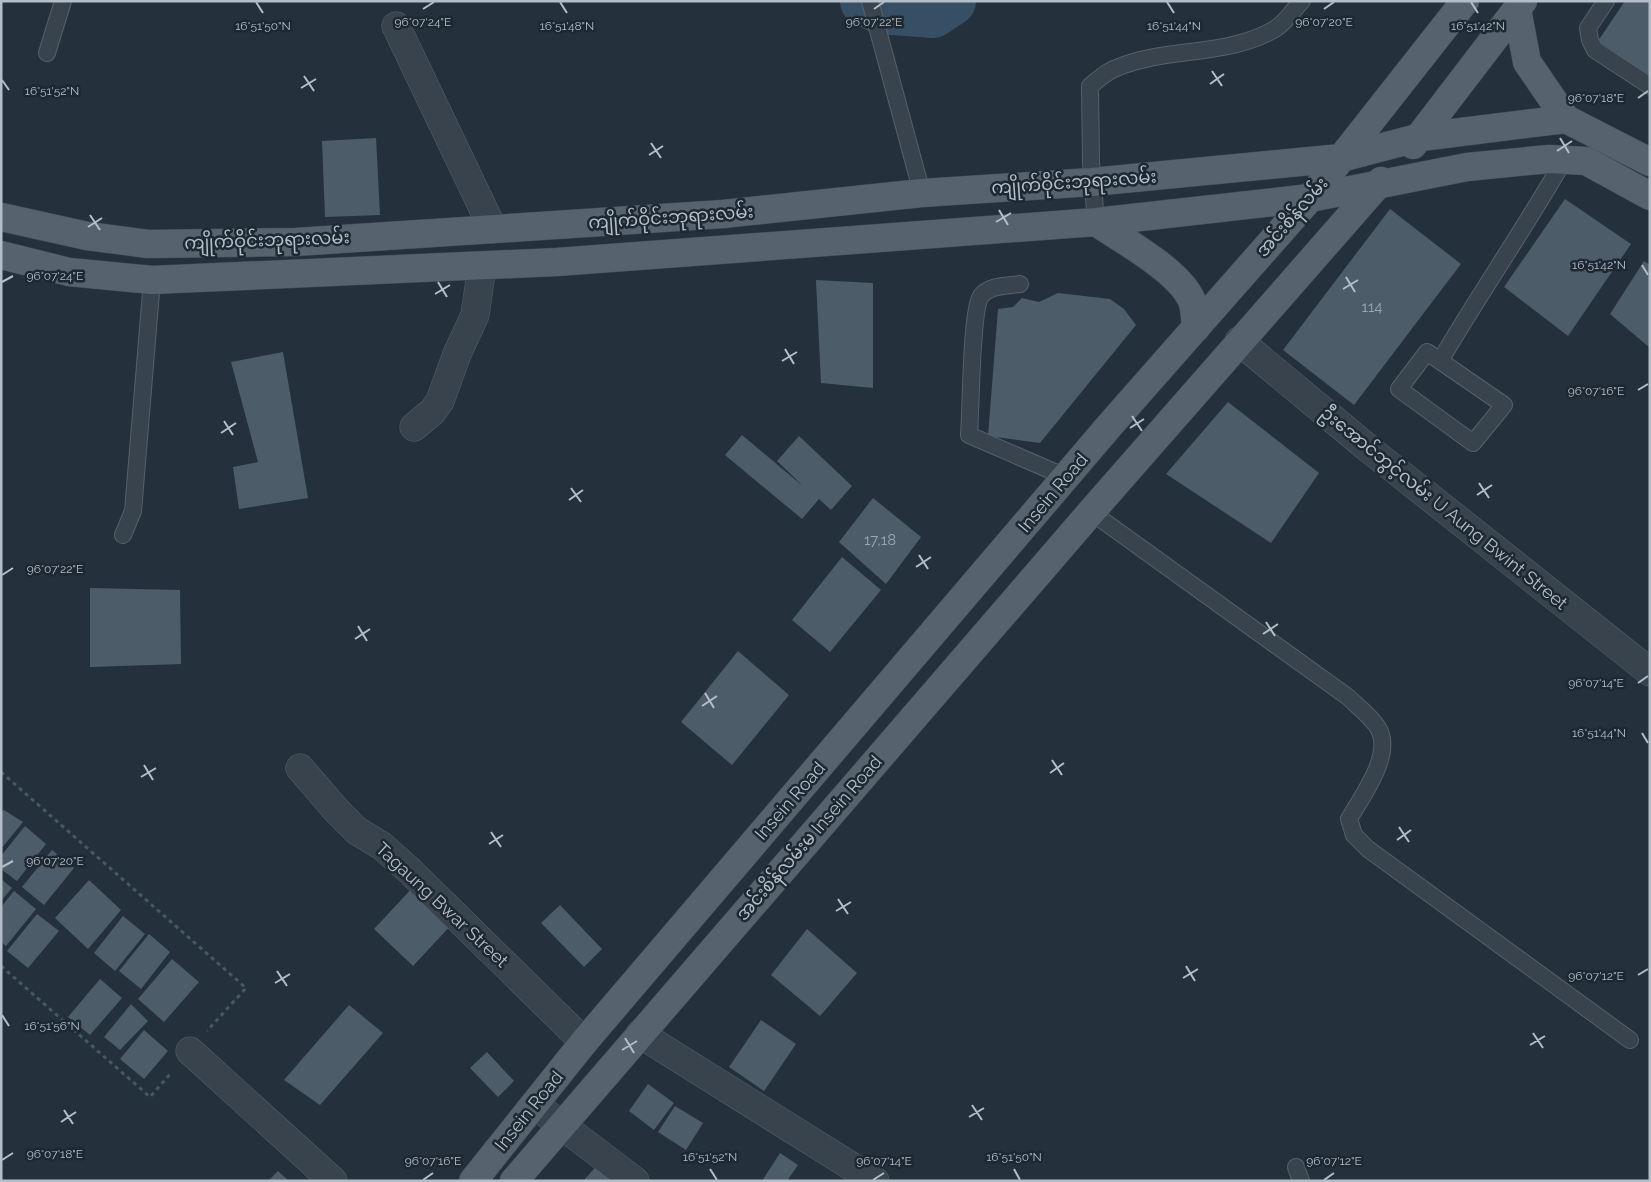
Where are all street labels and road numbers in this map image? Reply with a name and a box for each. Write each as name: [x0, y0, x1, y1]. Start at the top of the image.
street label: ကျိုက်ဝိုင်းဘုရားလမ်း: [990, 162, 1158, 203]
street label: အင်းစိန်လမ်း: [1249, 171, 1336, 264]
street label: ကျိုက်ဝိုင်းဘုရားလမ်း: [587, 197, 755, 238]
street label: ကျိုက်ဝိုင်းဘုရားလမ်း: [184, 223, 350, 258]
street label: ဦးအောင်ဘွင့်လမ်း U Aung Bwint Street: [1314, 400, 1573, 618]
street label: Insein Road: [1014, 449, 1092, 536]
street label: အင်းစိန်လမ်းမ Insein Road: [729, 749, 890, 928]
street label: Insein Road: [750, 757, 829, 844]
street label: Tagaung Bwar Street: [372, 838, 513, 971]
street label: Insein Road: [490, 1067, 567, 1155]

